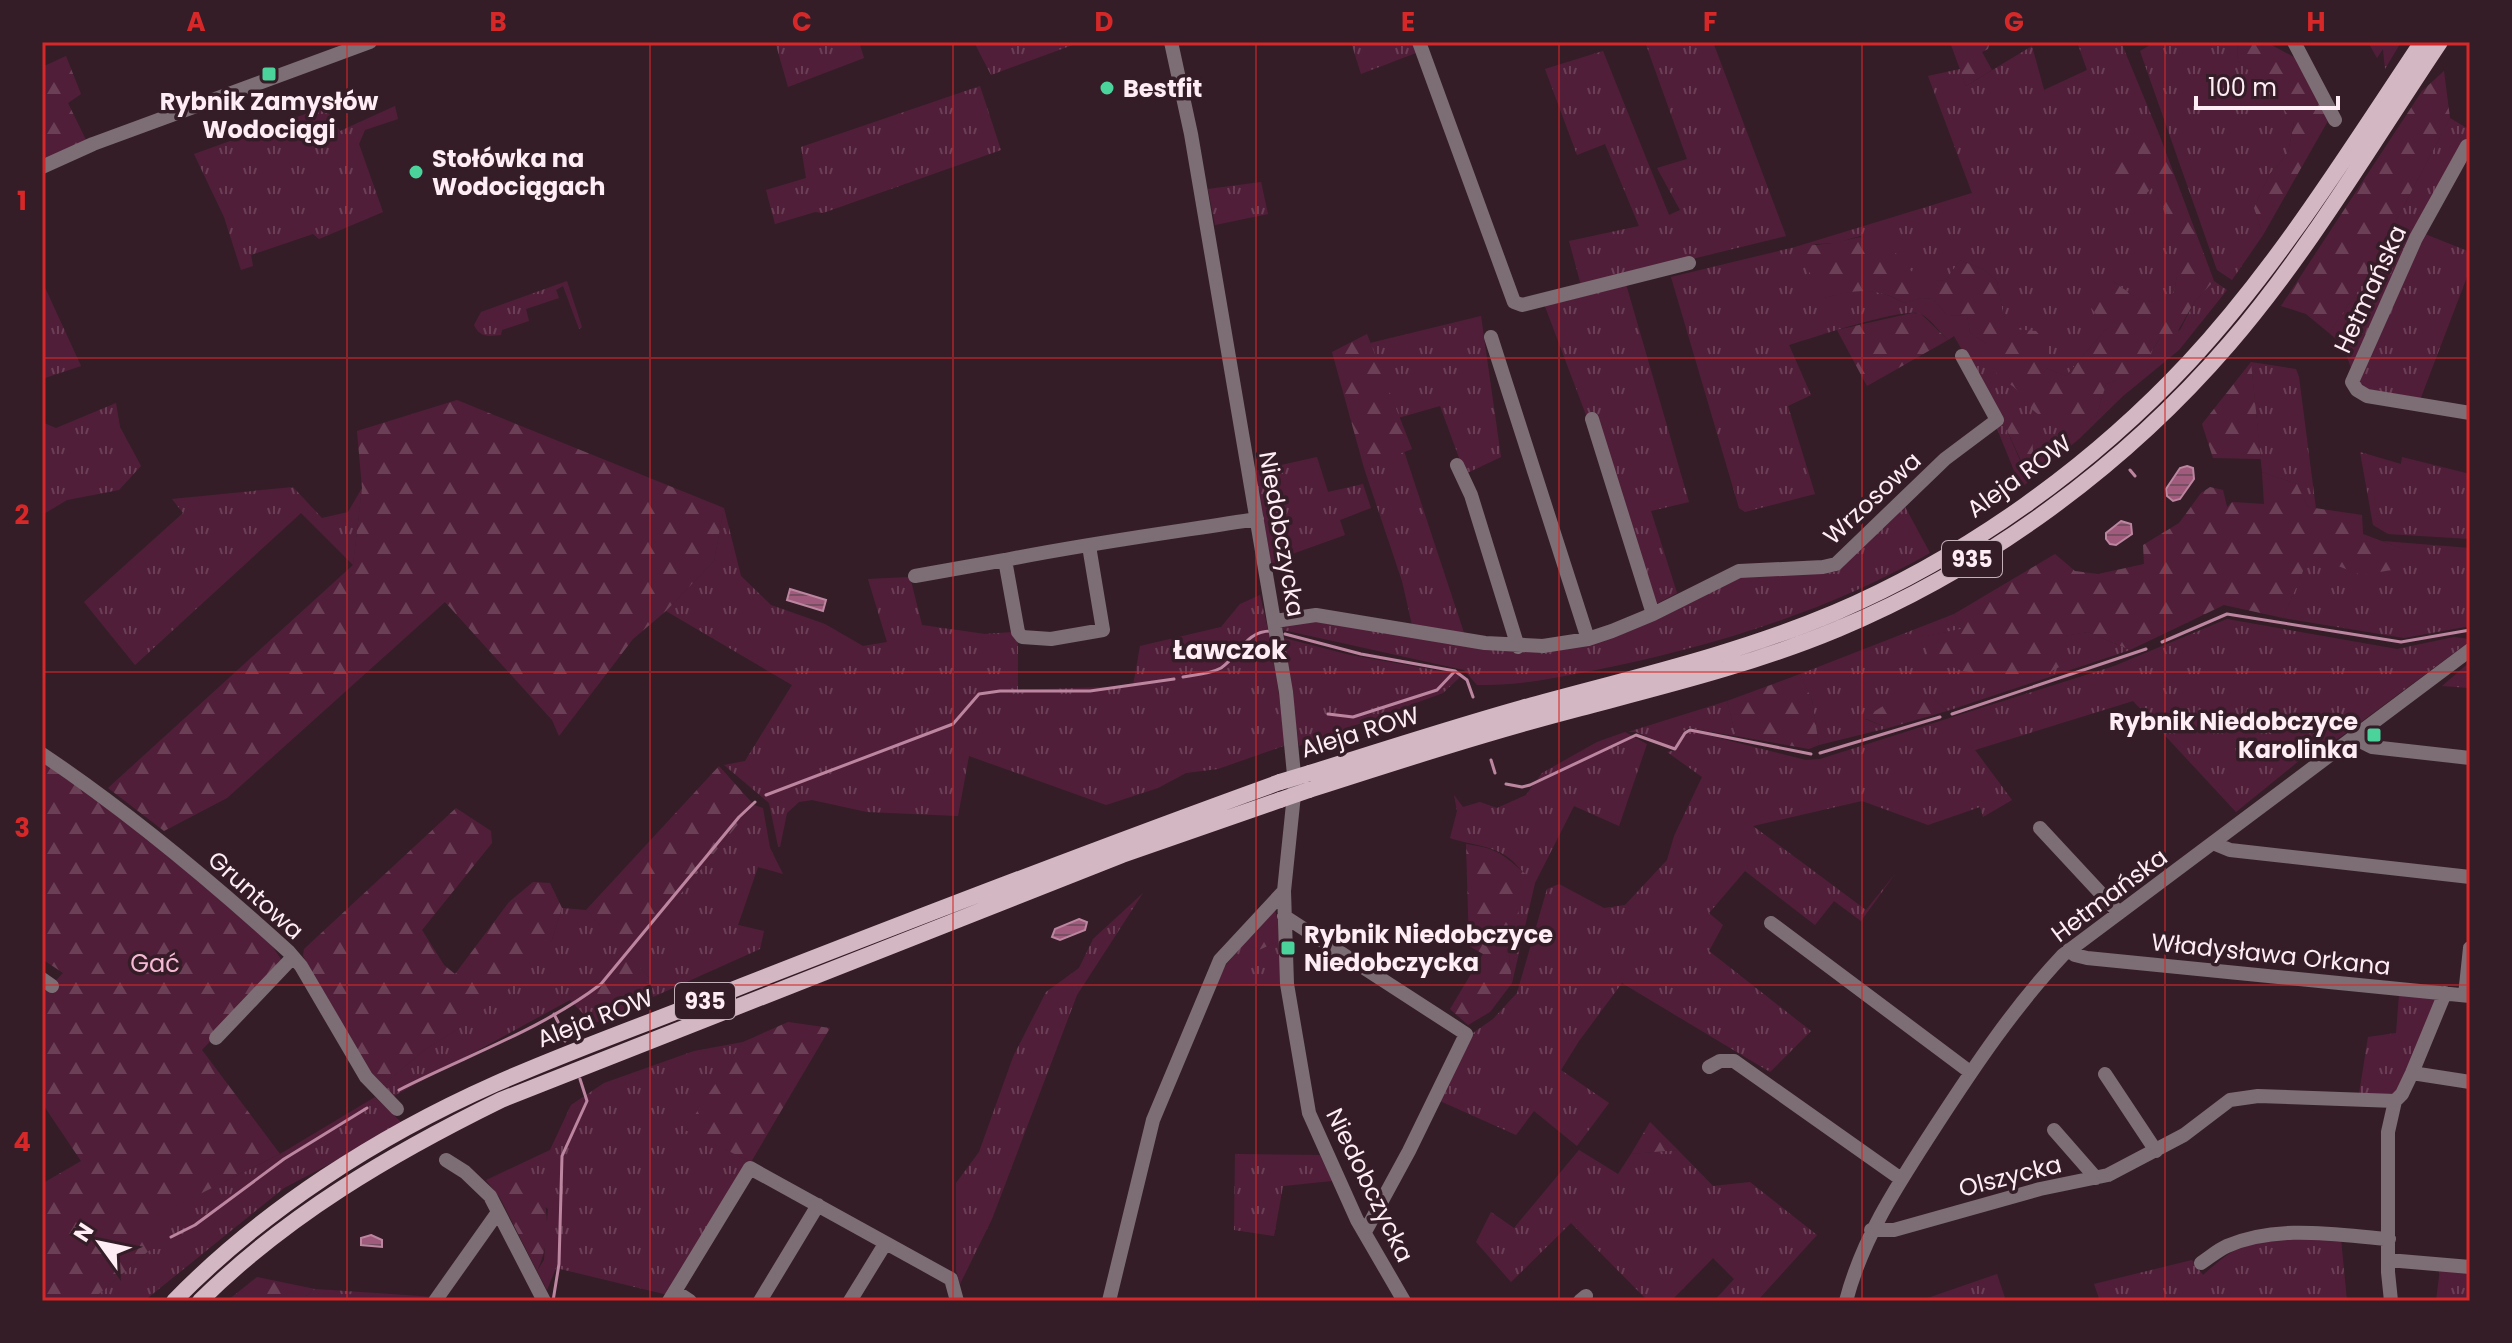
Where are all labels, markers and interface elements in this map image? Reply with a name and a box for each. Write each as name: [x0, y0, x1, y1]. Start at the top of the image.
text: A: [186, 4, 206, 40]
text: B: [489, 4, 507, 40]
text: C: [792, 4, 812, 40]
text: D: [1095, 4, 1114, 40]
text: E: [1401, 4, 1415, 40]
text: F: [1703, 4, 1717, 40]
text: G: [2004, 4, 2024, 40]
text: H: [2306, 4, 2326, 40]
scale bar: [2196, 60, 2338, 110]
marker: Rybnik Zamysłów Wodociągi: [260, 65, 278, 83]
text: 100 m: [2208, 71, 2277, 104]
place label: Bestfit: [1123, 72, 1202, 105]
marker: Bestfit: [1098, 79, 1116, 97]
place label: Rybnik Zamysłów Wodociągi: [160, 85, 379, 146]
place label: Stołówka na Wodociągach: [432, 142, 605, 203]
marker: Stołówka na Wodociągach: [407, 163, 425, 181]
text: 1: [17, 183, 27, 219]
street label: Hetmańska: [2326, 220, 2414, 358]
street label: Aleja ROW: [1960, 427, 2078, 525]
street label: Wrzosowa: [1816, 444, 1928, 552]
street label: Niedobczycka: [1251, 449, 1313, 619]
text: 2: [15, 497, 30, 533]
road number: 935: [1942, 541, 2002, 577]
district label: Ławczok: [1173, 632, 1287, 668]
street label: Aleja ROW: [1297, 698, 1423, 766]
place label: Rybnik Niedobczyce Karolinka: [2109, 705, 2358, 766]
marker: Rybnik Niedobczyce Karolinka: [2365, 726, 2383, 744]
text: 3: [14, 810, 30, 846]
street label: Hetmańska: [2044, 840, 2174, 950]
street label: Gruntowa: [201, 843, 311, 947]
place label: Rybnik Niedobczyce Niedobczycka: [1304, 918, 1553, 979]
street label: Władysława Orkana: [2150, 925, 2392, 983]
marker: Rybnik Niedobczyce Niedobczycka: [1279, 939, 1297, 957]
park label: Gać: [130, 947, 180, 980]
street label: Aleja ROW: [532, 981, 658, 1055]
road number: 935: [675, 983, 735, 1019]
street label: Niedobczycka: [1318, 1102, 1422, 1268]
text: 4: [13, 1124, 31, 1160]
street label: Olszycka: [1955, 1147, 2065, 1205]
north arrow: [60, 1203, 140, 1283]
text: N: [66, 1217, 101, 1248]

